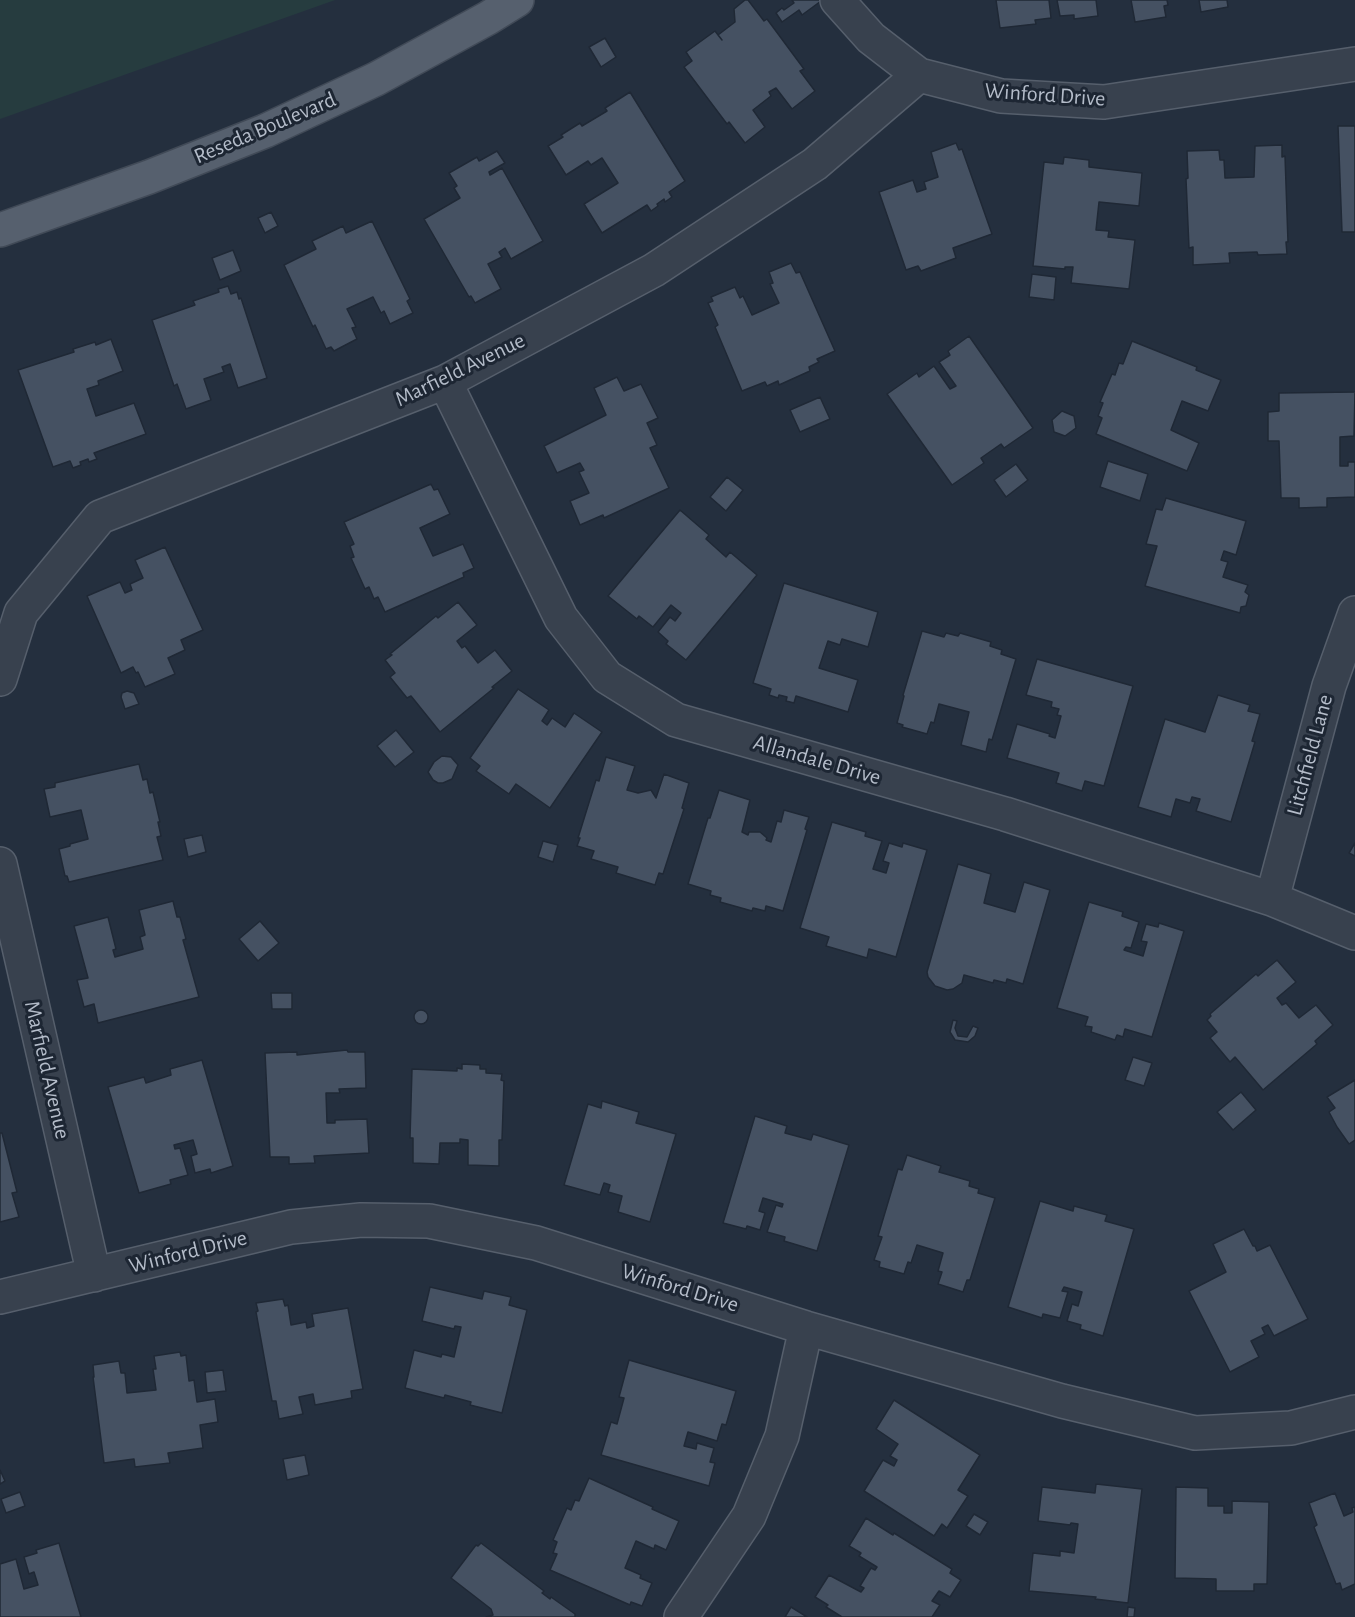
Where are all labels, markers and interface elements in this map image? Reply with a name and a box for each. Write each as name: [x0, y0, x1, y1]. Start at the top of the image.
street label: Winford Drive: [984, 78, 1106, 112]
street label: Reseda Boulevard: [190, 86, 340, 170]
street label: Marfield Avenue: [391, 327, 529, 413]
street label: Litchfield Lane: [1281, 692, 1339, 818]
street label: Allandale Drive: [750, 729, 884, 791]
street label: Marfield Avenue: [18, 998, 76, 1142]
street label: Winford Drive: [126, 1225, 250, 1279]
street label: Winford Drive: [618, 1258, 742, 1318]

